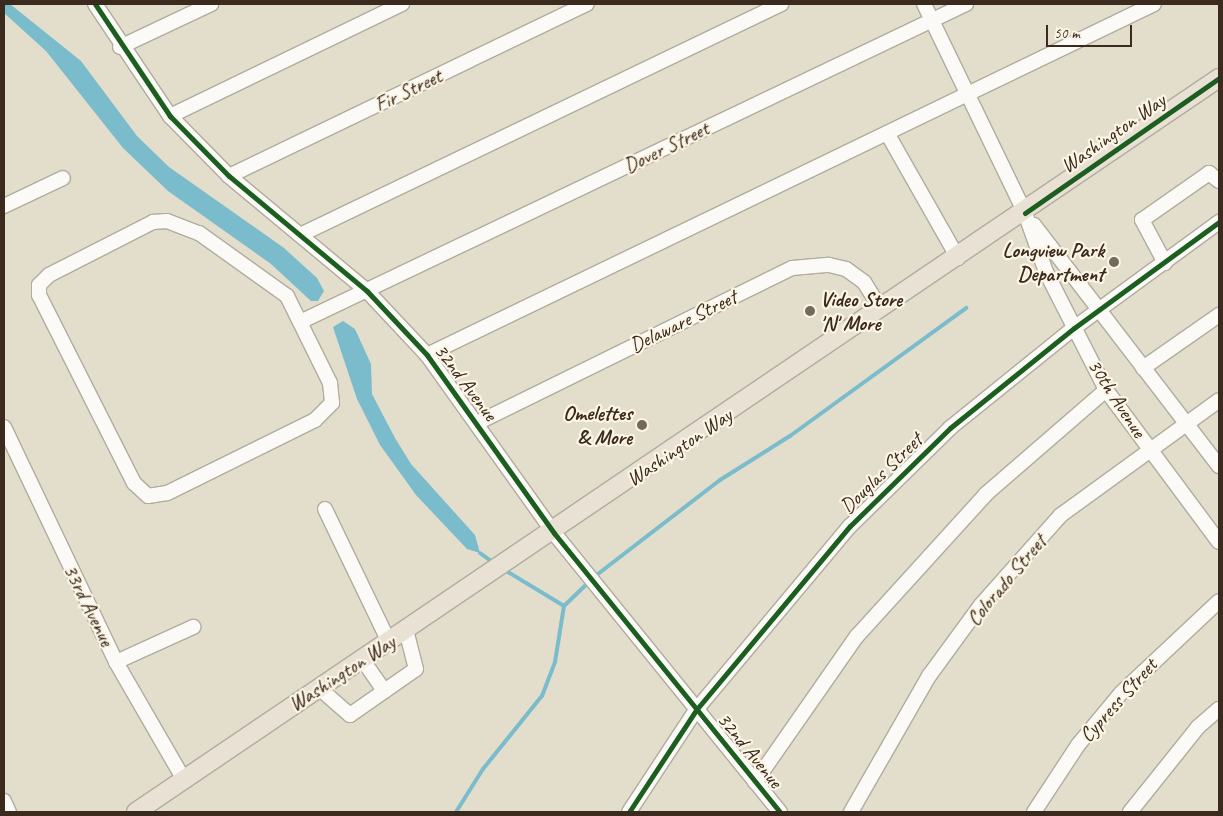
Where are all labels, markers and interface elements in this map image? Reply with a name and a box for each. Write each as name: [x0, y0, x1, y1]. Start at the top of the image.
scale bar: [1048, 15, 1134, 47]
text: 50 m: [1054, 24, 1080, 43]
street label: Fir Street: [370, 63, 446, 117]
street label: Washington Way: [1056, 88, 1170, 178]
street label: Dover Street: [619, 116, 713, 178]
place label: Longview Park Department: [1002, 237, 1104, 287]
marker: Longview Park Department: [1108, 256, 1120, 268]
street label: Delaware Street: [625, 284, 741, 358]
place label: Video Store 'N' More: [820, 286, 902, 336]
marker: Video Store 'N' More: [804, 305, 816, 317]
street label: 32nd Avenue: [429, 339, 503, 425]
street label: 30th Avenue: [1082, 354, 1152, 442]
place label: Omelettes & More: [563, 400, 632, 450]
street label: Washington Way: [621, 403, 737, 491]
marker: Omelettes & More: [636, 419, 648, 431]
street label: Douglas Street: [834, 427, 928, 519]
street label: Colorado Street: [961, 529, 1051, 631]
street label: 33rd Avenue: [58, 560, 120, 650]
street label: Washington Way: [284, 629, 400, 717]
street label: Cypress Street: [1074, 653, 1162, 747]
street label: 32nd Avenue: [712, 707, 788, 793]

